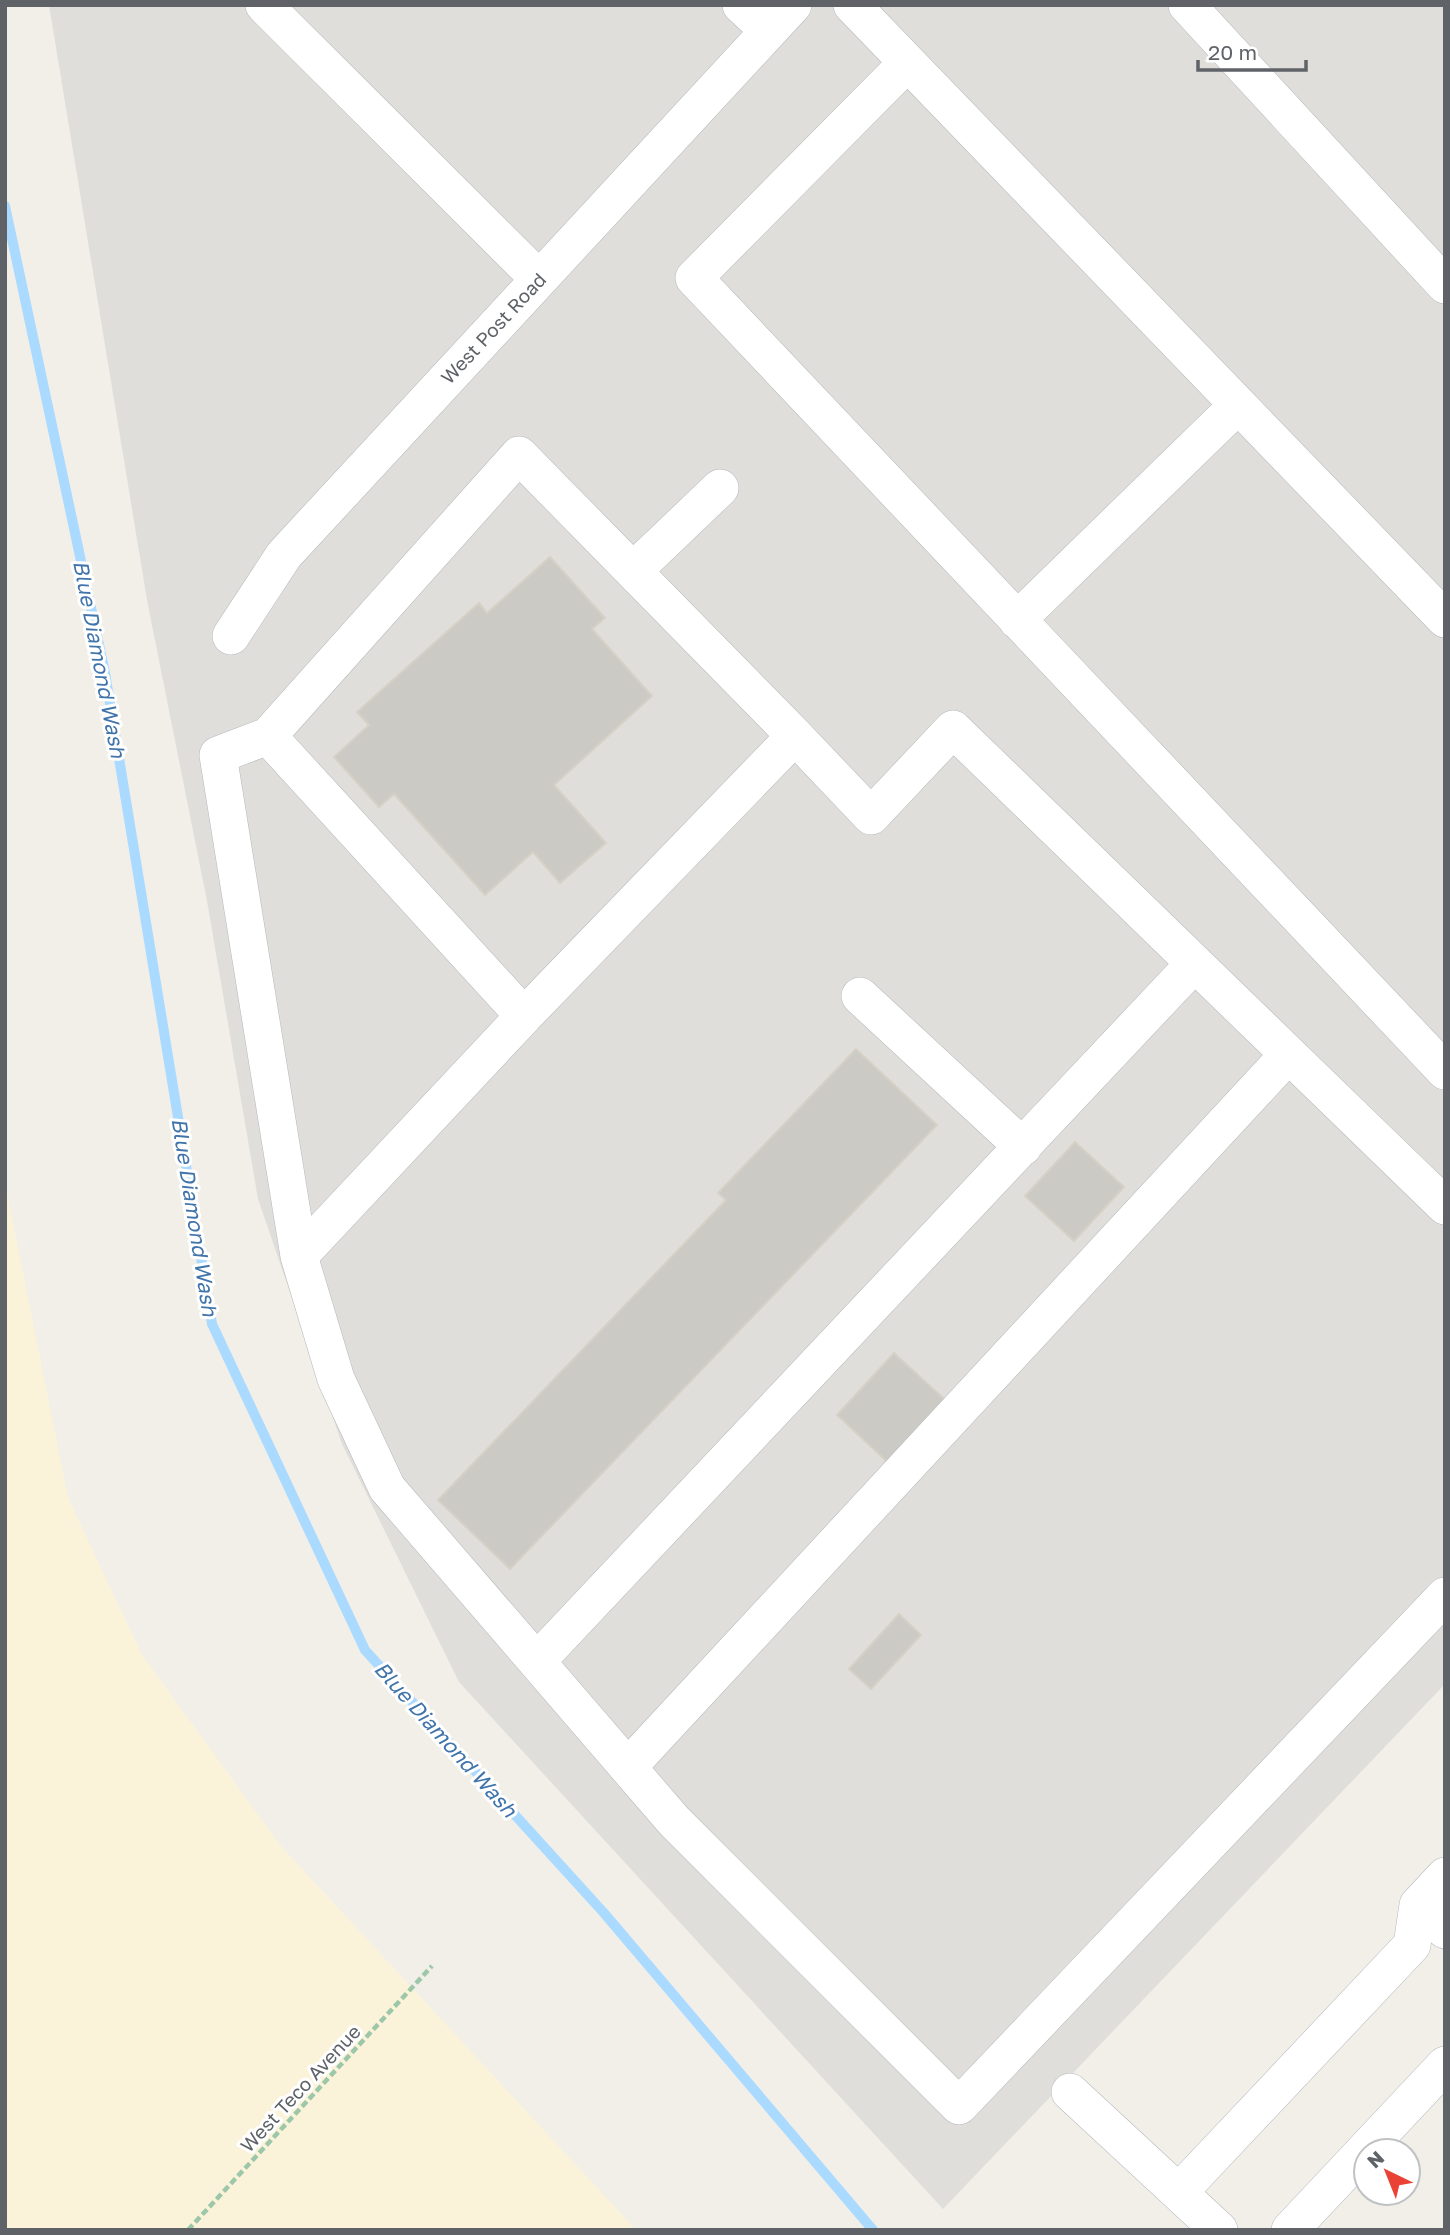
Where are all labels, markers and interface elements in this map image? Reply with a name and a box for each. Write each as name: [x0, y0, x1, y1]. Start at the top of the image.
scale bar: [1198, 28, 1306, 72]
text: 20 m: [1208, 39, 1257, 65]
street label: West Post Road: [436, 268, 550, 388]
water label: Blue Diamond Wash: [68, 558, 132, 761]
water label: Blue Diamond Wash: [166, 1116, 224, 1319]
water label: Blue Diamond Wash: [369, 1656, 524, 1823]
street label: West Teco Avenue: [235, 2020, 365, 2156]
north arrow: [1352, 2137, 1422, 2207]
text: N: [1362, 2146, 1388, 2173]

